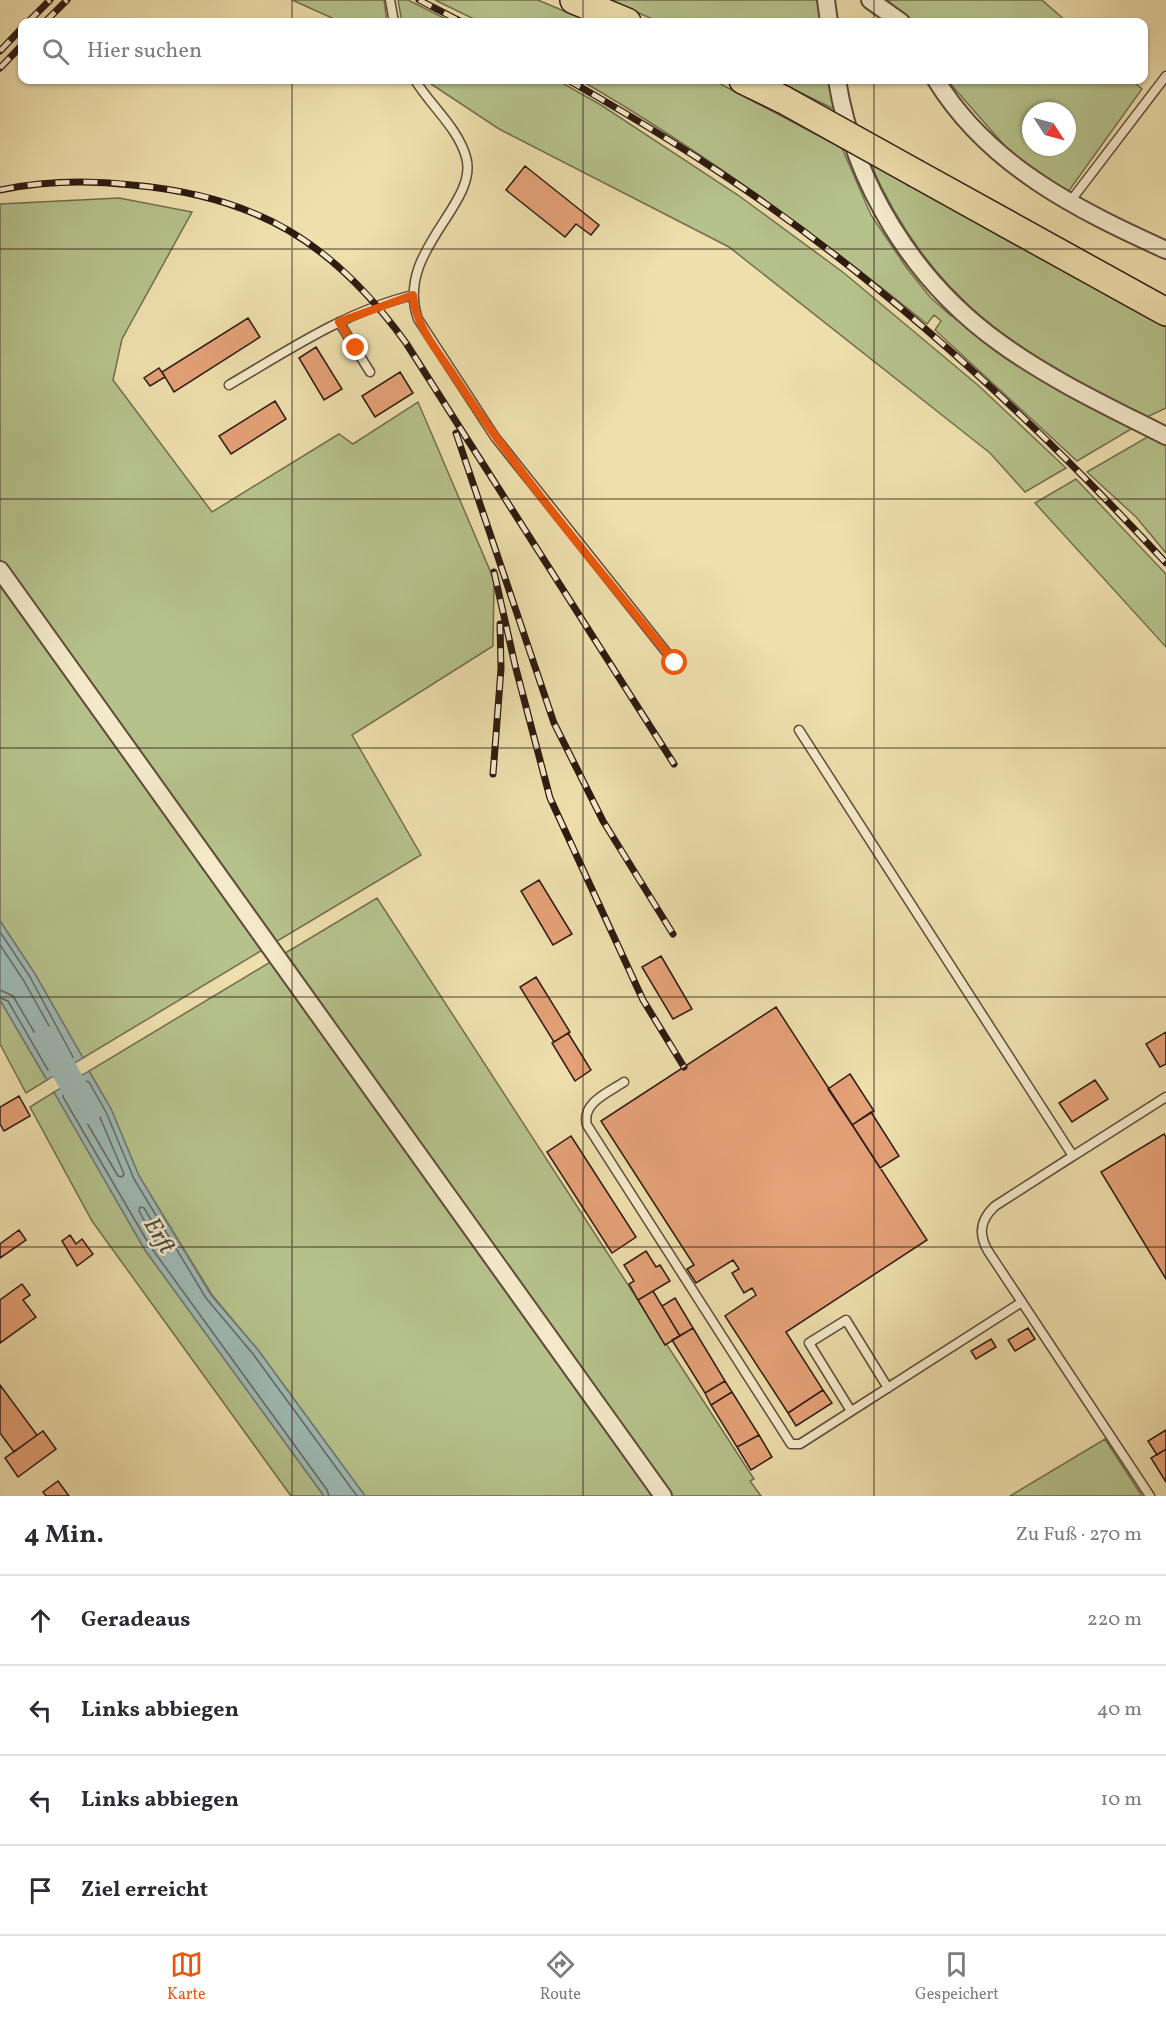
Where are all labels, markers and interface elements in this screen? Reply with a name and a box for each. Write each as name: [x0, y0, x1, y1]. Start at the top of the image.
search box: [18, 18, 1148, 84]
icon: search: [39, 35, 72, 68]
text: Hier suchen: [87, 36, 202, 67]
north arrow: [1022, 102, 1076, 156]
route end: [342, 334, 368, 360]
route start: [661, 649, 687, 675]
water label: Erft: [134, 1211, 182, 1261]
text: 4 Min.: [24, 1517, 104, 1553]
text: Zu Fuß · 270 m: [1015, 1521, 1142, 1549]
icon: ahead: [24, 1604, 57, 1637]
text: Geradeaus: [81, 1605, 191, 1636]
text: 220 m: [1087, 1606, 1142, 1634]
icon: left: [24, 1694, 57, 1727]
text: Links abbiegen: [81, 1695, 239, 1726]
text: 40 m: [1097, 1696, 1142, 1724]
icon: left: [24, 1784, 57, 1817]
text: Links abbiegen: [81, 1785, 239, 1816]
text: 10 m: [1101, 1786, 1142, 1814]
icon: arrive: [24, 1874, 57, 1907]
text: Ziel erreicht: [81, 1875, 208, 1906]
tab: Karte: [167, 1948, 206, 2006]
tab: Route: [540, 1948, 581, 2006]
tab: Gespeichert: [915, 1948, 999, 2006]

